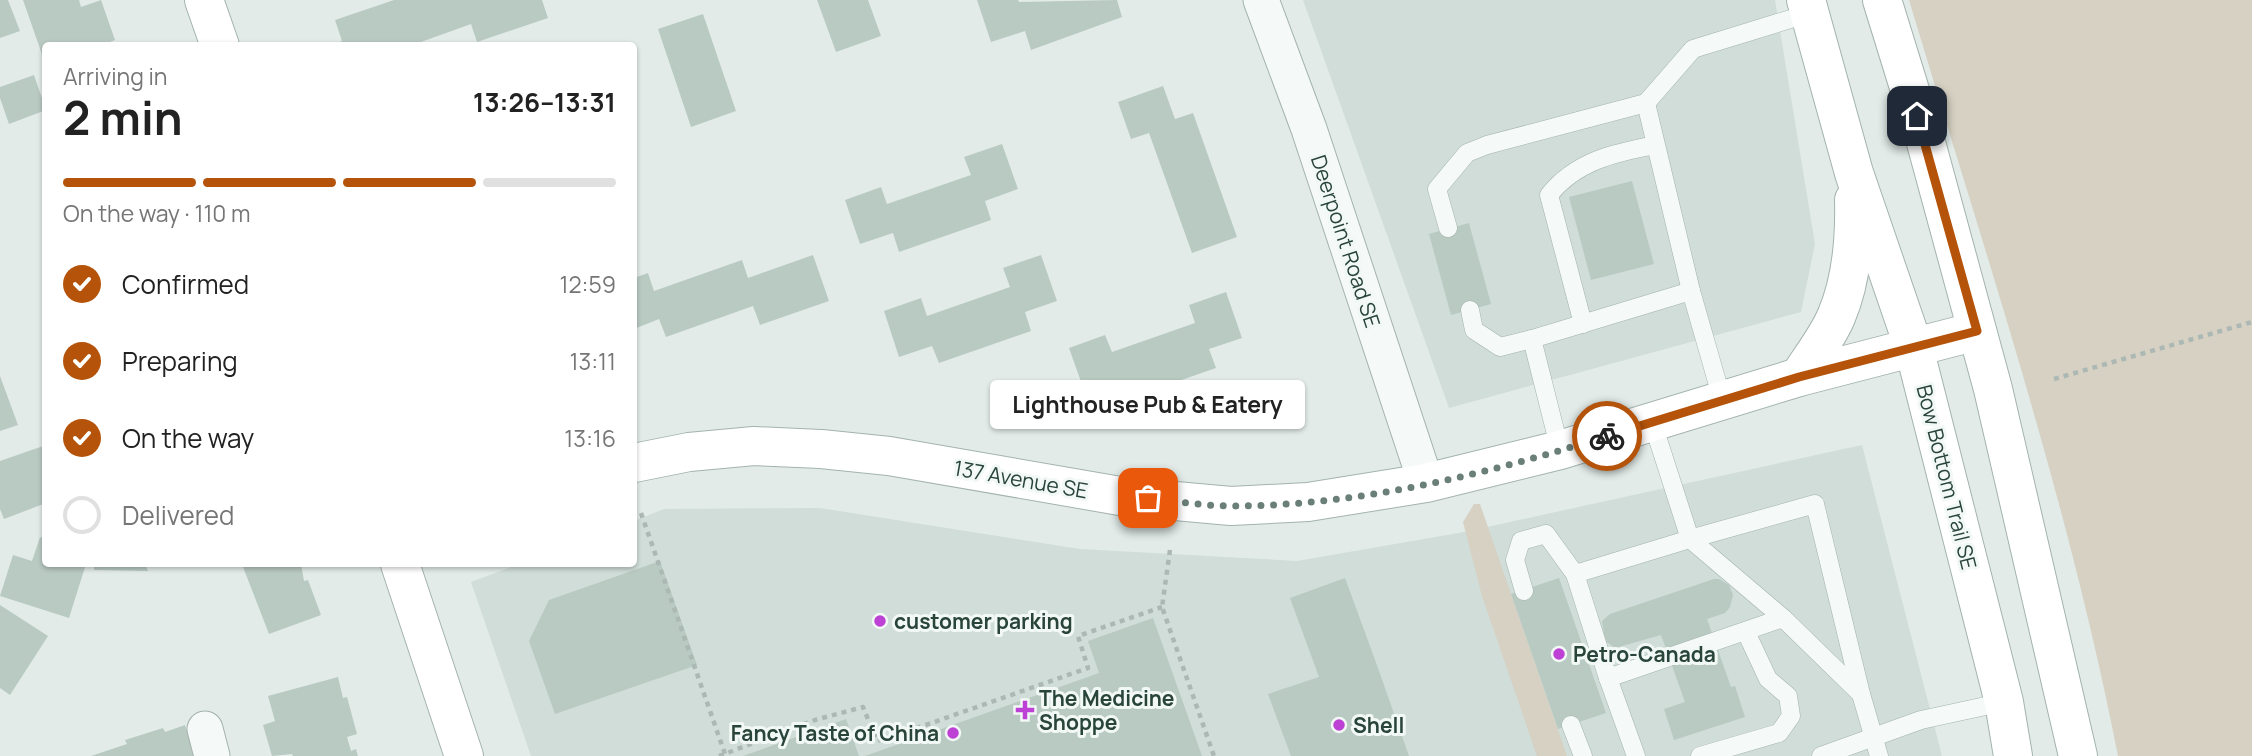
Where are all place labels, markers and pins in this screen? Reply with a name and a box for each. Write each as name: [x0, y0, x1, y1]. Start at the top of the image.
pin: [1887, 86, 1947, 146]
callout: Lighthouse Pub & Eatery: [990, 379, 1306, 428]
pin: [1118, 468, 1178, 528]
place label: customer parking: [894, 607, 1073, 635]
marker: customer parking: [872, 613, 888, 629]
place label: Petro-Canada: [1573, 640, 1716, 668]
marker: Petro-Canada: [1551, 646, 1567, 662]
place label: The Medicine Shoppe: [1039, 684, 1174, 736]
marker: The Medicine Shoppe: [1017, 702, 1033, 718]
place label: Shell: [1353, 711, 1404, 739]
marker: Shell: [1331, 717, 1347, 733]
place label: Fancy Taste of China: [731, 719, 939, 747]
marker: Fancy Taste of China: [945, 725, 961, 741]

